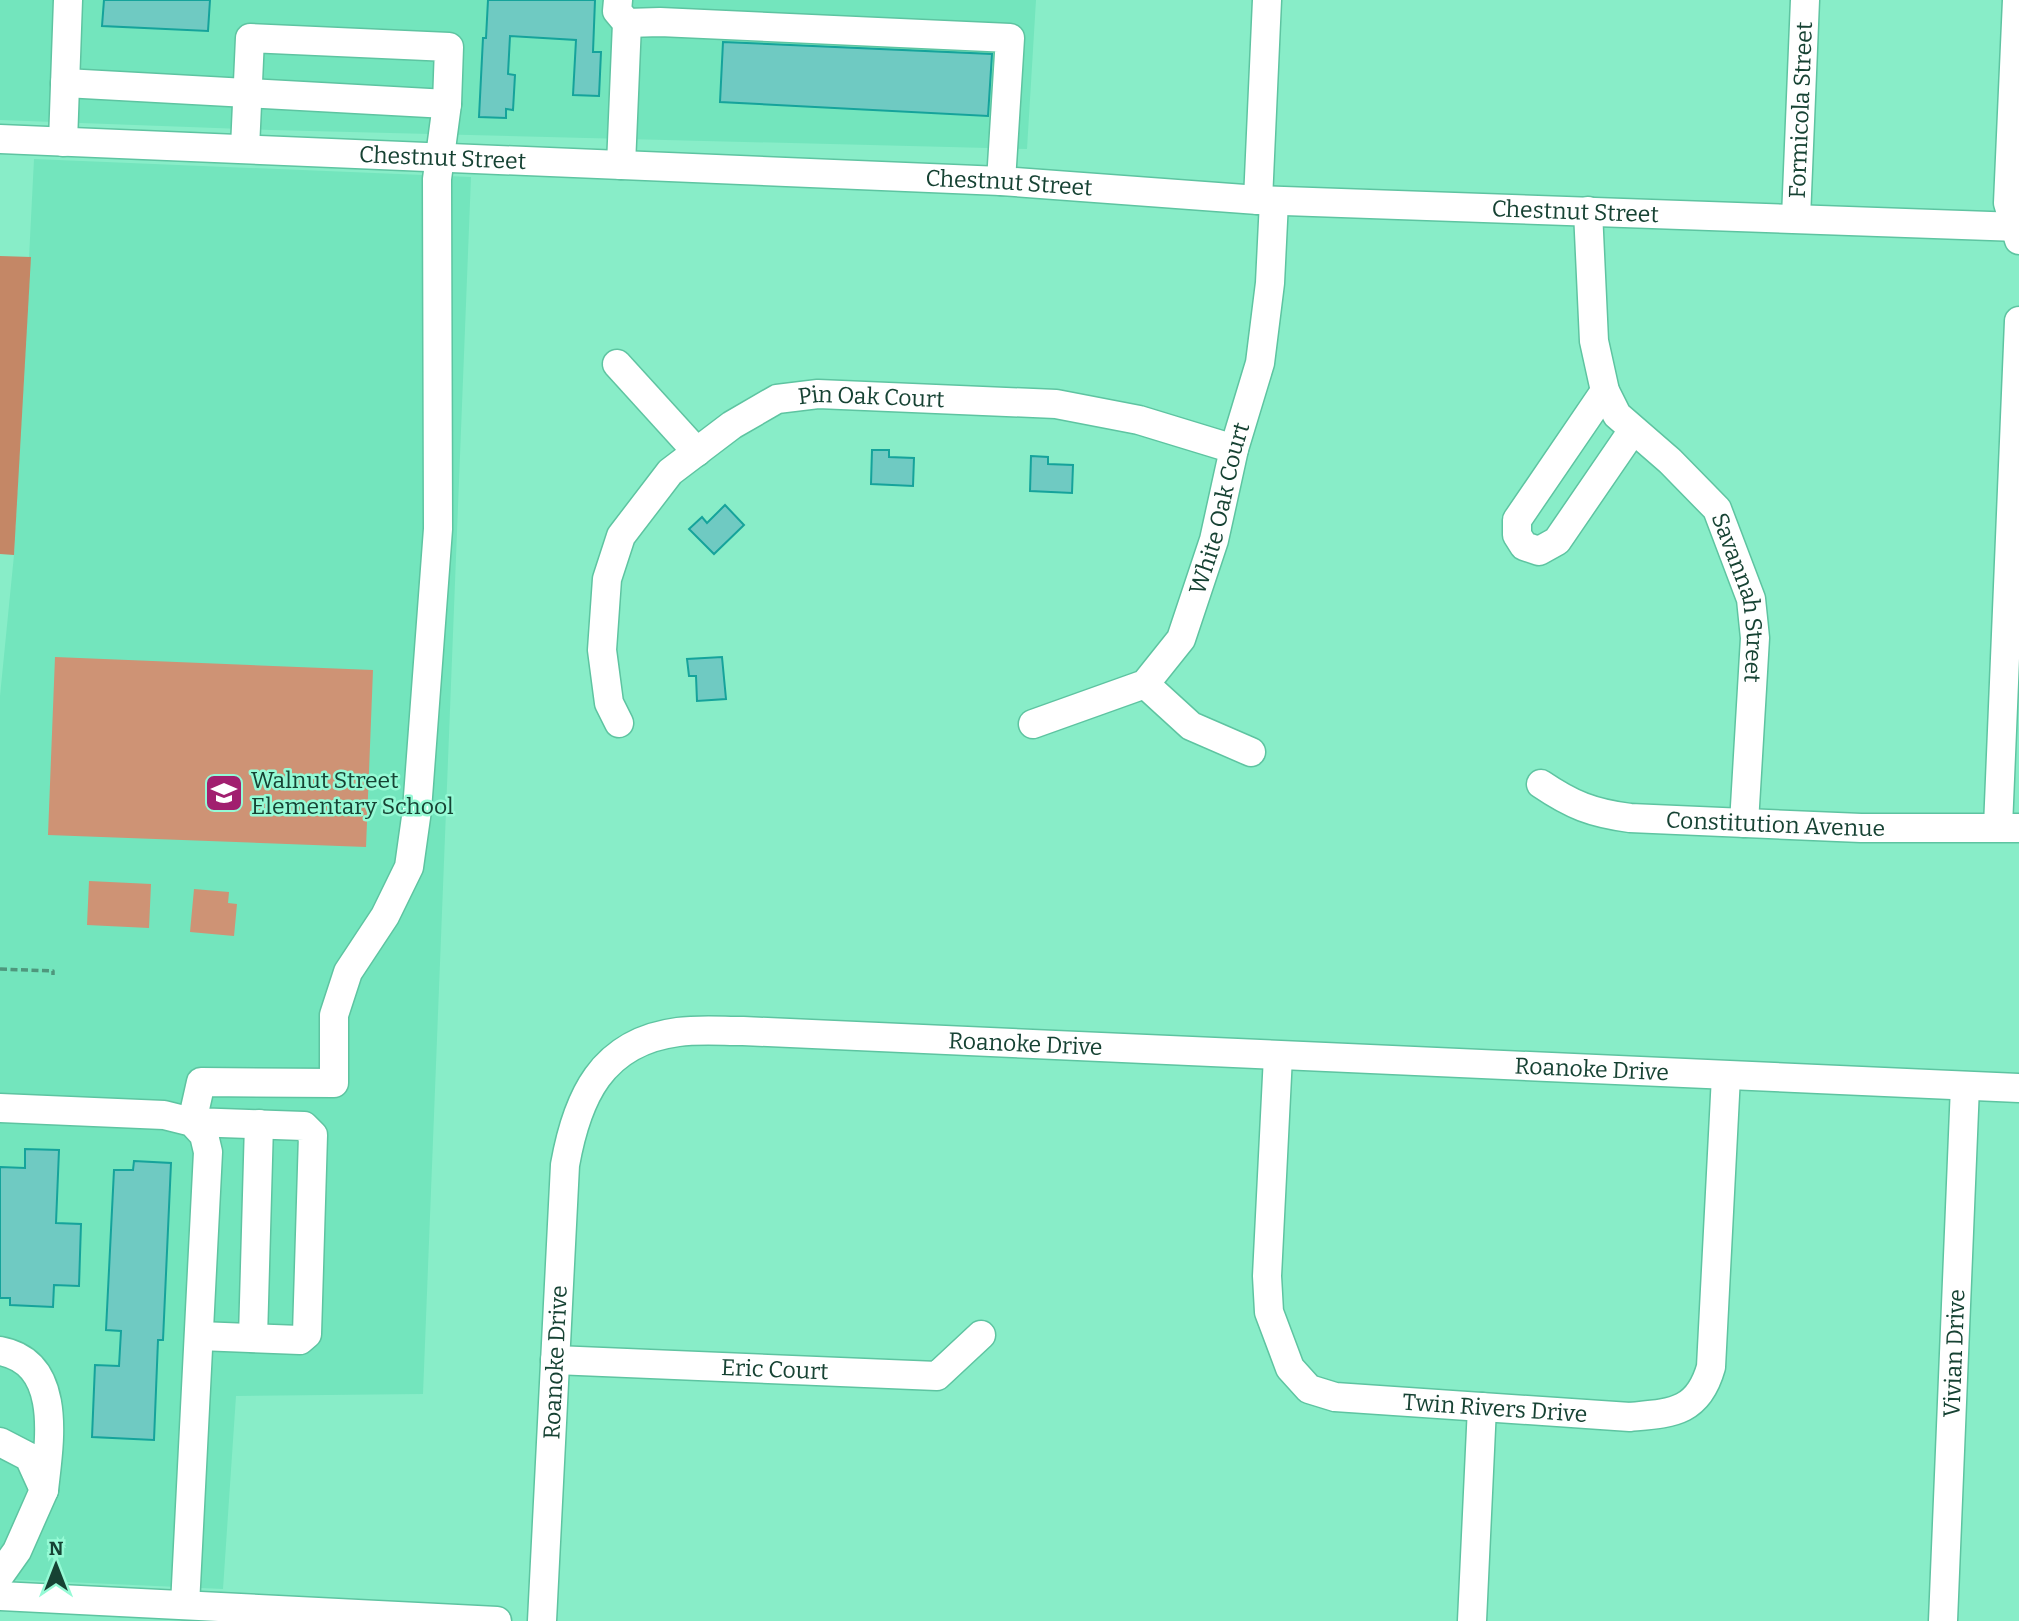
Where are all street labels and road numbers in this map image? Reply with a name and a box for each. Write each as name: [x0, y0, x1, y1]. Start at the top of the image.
street label: Formicola Street: [1783, 21, 1818, 199]
street label: Chestnut Street: [359, 140, 527, 175]
street label: Chestnut Street: [925, 164, 1093, 202]
street label: Chestnut Street: [1491, 194, 1659, 228]
street label: Pin Oak Court: [796, 380, 945, 413]
street label: White Oak Court: [1183, 419, 1255, 598]
street label: Savannah Street: [1706, 509, 1769, 683]
street label: Constitution Avenue: [1665, 806, 1885, 842]
street label: Roanoke Drive: [948, 1026, 1103, 1061]
street label: Roanoke Drive: [1514, 1051, 1670, 1086]
street label: Roanoke Drive: [537, 1285, 573, 1440]
street label: Vivian Drive: [1937, 1289, 1971, 1418]
street label: Eric Court: [721, 1353, 829, 1385]
street label: Twin Rivers Drive: [1402, 1388, 1588, 1428]

